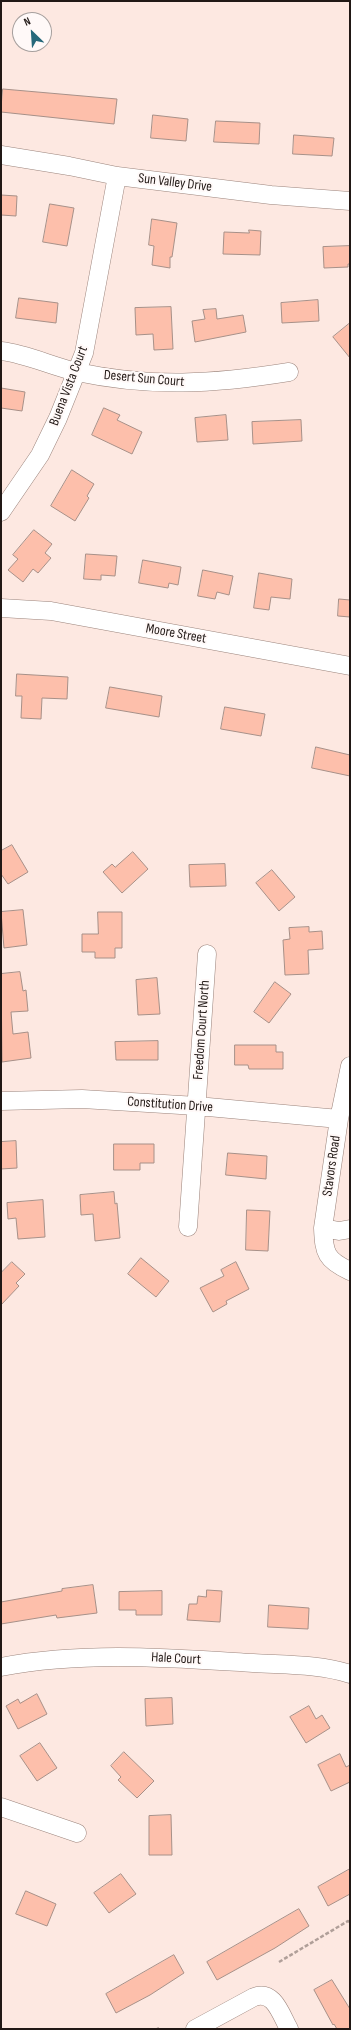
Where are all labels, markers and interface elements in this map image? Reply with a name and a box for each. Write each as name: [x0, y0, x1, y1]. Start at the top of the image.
north arrow: [12, 12, 52, 52]
text: N: [22, 14, 33, 29]
street label: Sun Valley Drive: [137, 170, 213, 196]
street label: Buena Vista Court: [46, 344, 92, 428]
street label: Desert Sun Court: [103, 367, 185, 391]
street label: Moore Street: [144, 620, 208, 648]
street label: Freedom Court North: [190, 980, 214, 1080]
street label: Constitution Drive: [127, 1094, 213, 1116]
street label: Stavors Road: [319, 1135, 345, 1197]
street label: Hale Court: [151, 1649, 201, 1669]

